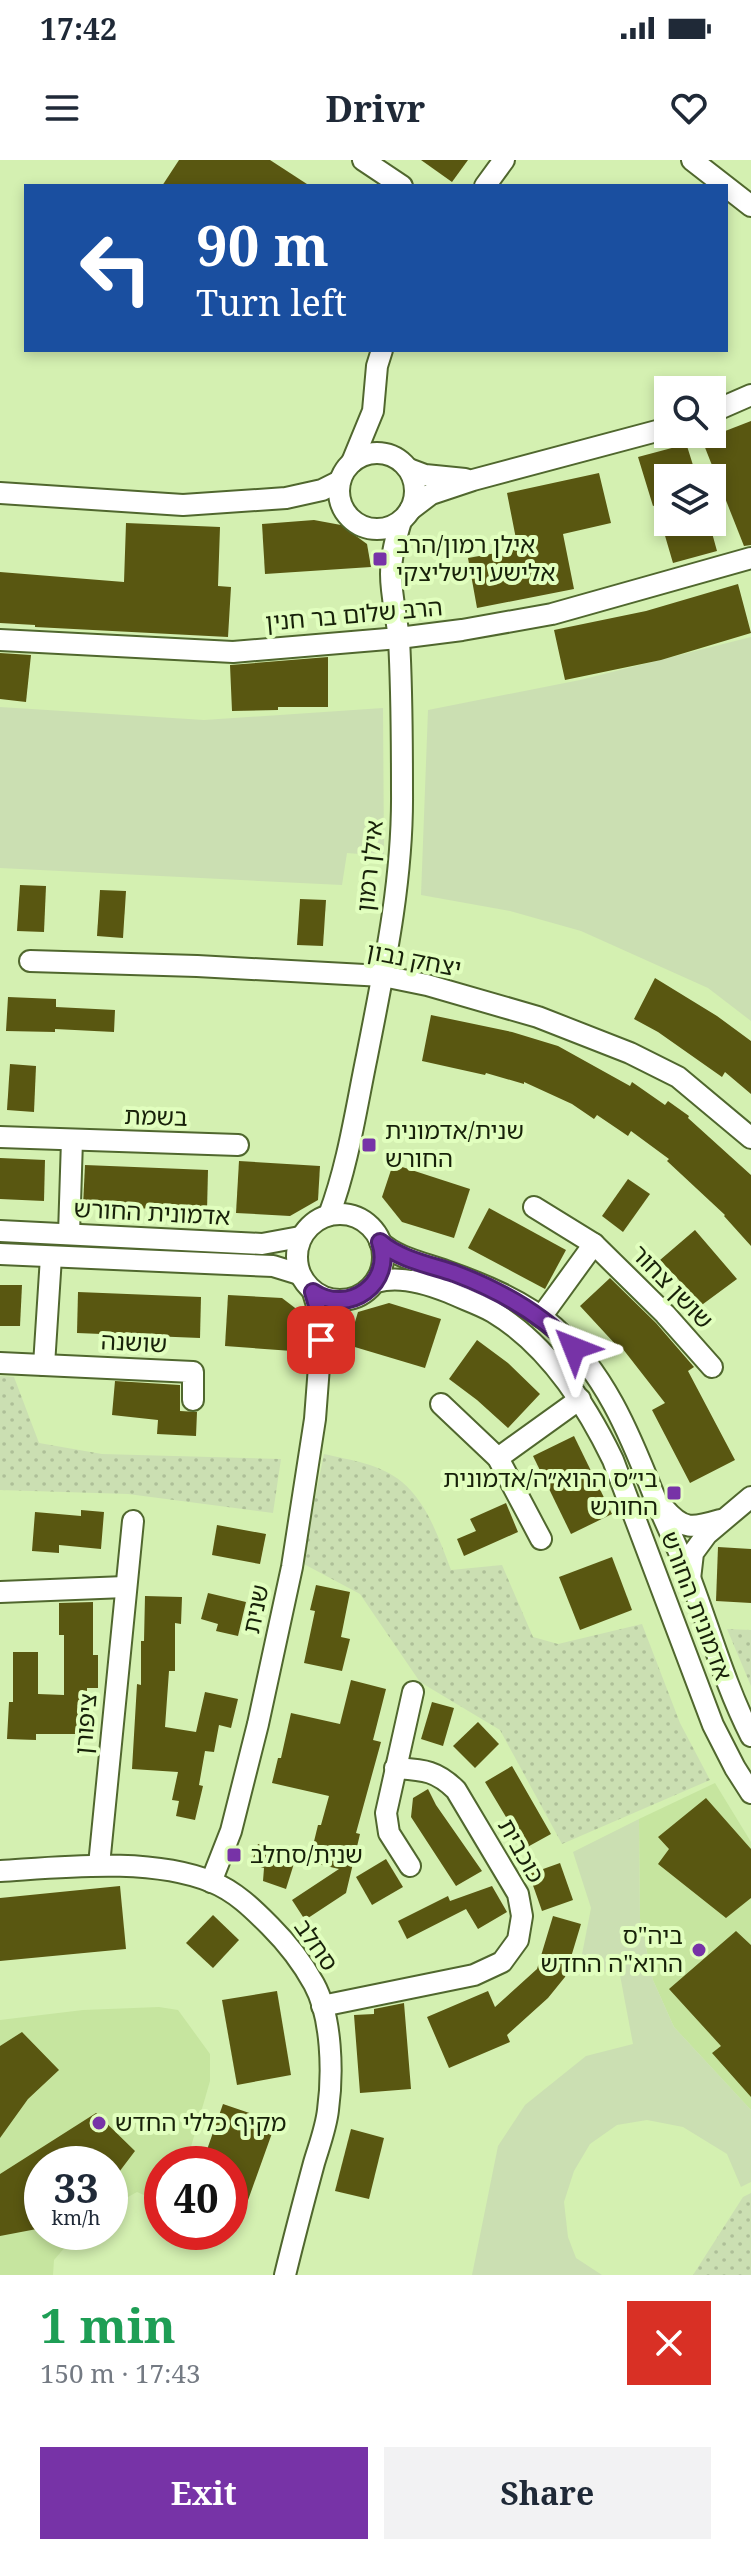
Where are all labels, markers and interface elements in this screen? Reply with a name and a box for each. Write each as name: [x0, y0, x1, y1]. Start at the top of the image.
text: 17:42: [40, 8, 117, 49]
text: Drivr: [326, 84, 425, 133]
icon: menu: [40, 86, 84, 130]
icon: heart: [667, 86, 711, 130]
text: 90 m: [196, 206, 329, 282]
icon: left: [64, 216, 168, 320]
text: Turn left: [196, 278, 347, 327]
map controls: [654, 376, 726, 536]
button: search: [654, 376, 726, 448]
button: layers: [654, 464, 726, 536]
place label: אילן רמון/הרב אלישע וישליצקי: [396, 527, 556, 588]
marker: אילן רמון/הרב אלישע וישליצקי: [371, 550, 389, 568]
street label: הרב שלום בר חנין: [264, 589, 444, 638]
street label: אילן רמון: [347, 818, 390, 913]
street label: יצחק נבון: [364, 933, 464, 984]
street label: בשמת: [124, 1098, 188, 1133]
place label: שנית/אדמונית החורש: [385, 1113, 524, 1174]
marker: שנית/אדמונית החורש: [360, 1136, 378, 1154]
street label: אדמונית החורש: [73, 1191, 231, 1232]
street label: שושן צחור: [625, 1237, 721, 1335]
pin: [287, 1306, 355, 1374]
position arrow: [532, 1306, 616, 1390]
icon: arrive: [299, 1318, 343, 1362]
street label: שושנה: [100, 1323, 168, 1360]
place label: בי״ס הרוא״ה/אדמונית החורש: [443, 1461, 658, 1522]
marker: בי״ס הרוא״ה/אדמונית החורש: [665, 1484, 683, 1502]
street label: אדמונית החורש: [654, 1526, 741, 1685]
street label: שנית: [233, 1581, 276, 1636]
street label: ציפורן: [65, 1692, 104, 1756]
street label: כוכבית: [491, 1812, 553, 1888]
place label: שנית/סחלב: [250, 1837, 363, 1870]
marker: שנית/סחלב: [225, 1846, 243, 1864]
street label: סחלב: [287, 1911, 347, 1977]
place label: ביה"ס הרוא"ה החדש: [540, 1918, 683, 1979]
marker: ביה"ס הרוא"ה החדש: [690, 1941, 708, 1959]
place label: מקיף כללי החדש: [115, 2105, 286, 2138]
marker: מקיף כללי החדש: [90, 2114, 108, 2132]
speed limit sign: 40: [144, 2146, 248, 2250]
text: 33: [53, 2160, 99, 2215]
text: km/h: [51, 2204, 101, 2231]
text: 1 min: [40, 2292, 176, 2357]
button: close: [627, 2301, 711, 2385]
text: 150 m · 17:43: [40, 2355, 201, 2391]
button: Exit: [40, 2447, 368, 2539]
button: Share: [384, 2447, 711, 2539]

